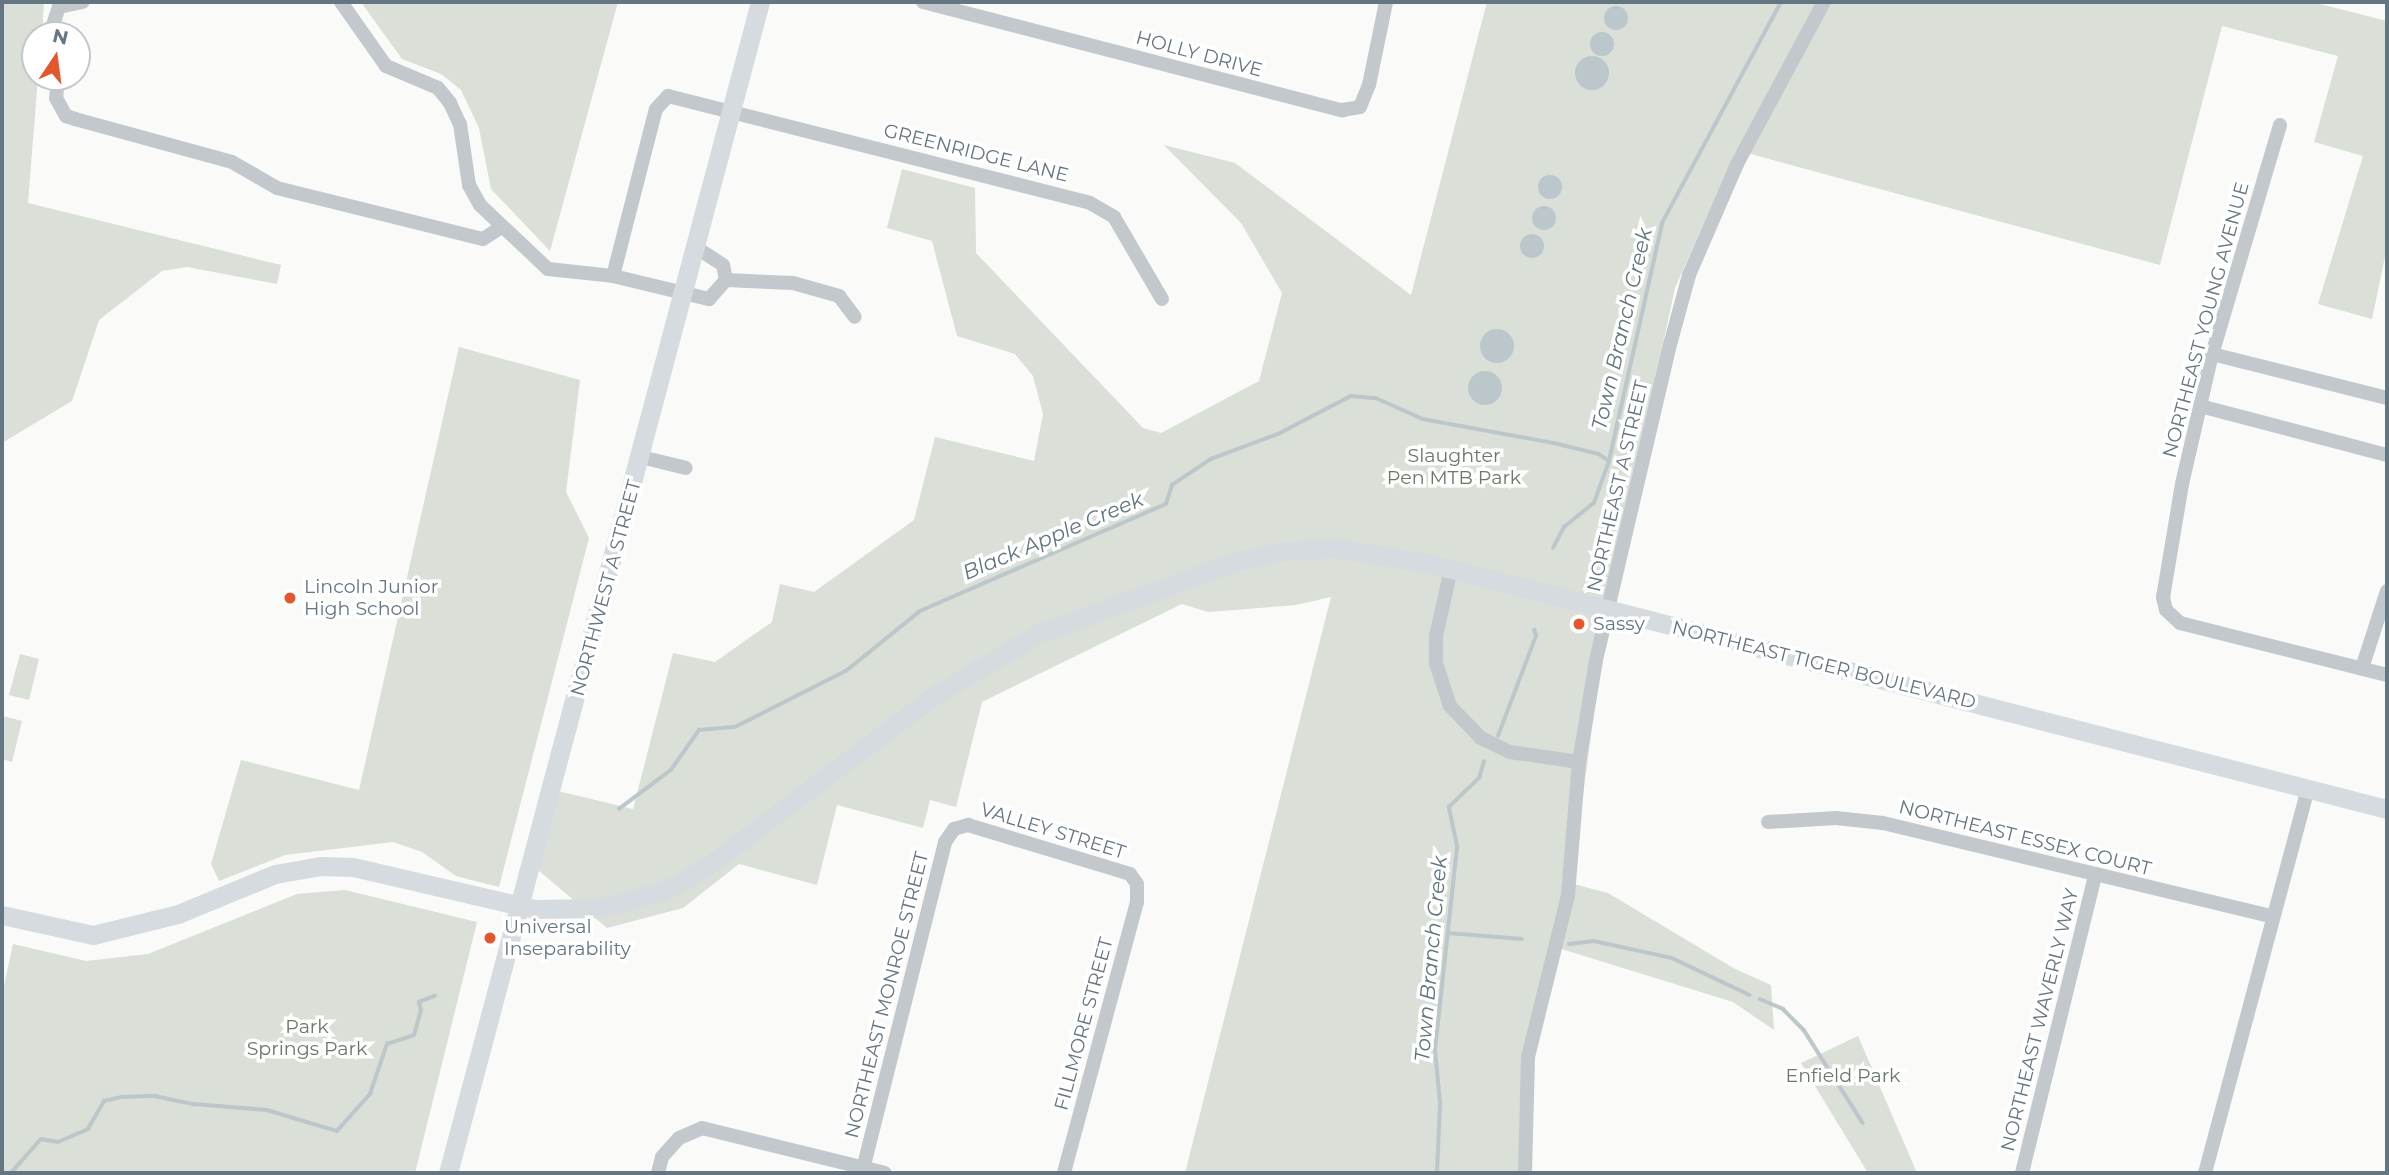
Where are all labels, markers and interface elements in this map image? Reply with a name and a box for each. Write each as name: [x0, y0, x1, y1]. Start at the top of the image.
north arrow: [21, 21, 91, 91]
text: N: [50, 24, 70, 50]
street label: HOLLY DRIVE: [1133, 26, 1265, 82]
street label: GREENRIDGE LANE: [881, 119, 1071, 187]
street label: NORTHEAST YOUNG AVENUE: [2158, 180, 2254, 460]
water label: Town Branch Creek: [1586, 225, 1658, 433]
street label: NORTHEAST A STREET: [1583, 378, 1653, 594]
park label: Slaughter Pen MTB Park: [1387, 445, 1521, 489]
street label: NORTHWEST A STREET: [566, 477, 646, 699]
water label: Black Apple Creek: [959, 487, 1147, 585]
place label: Lincoln Junior High School: [304, 576, 438, 620]
marker: Lincoln Junior High School: [282, 590, 298, 606]
place label: Sassy: [1593, 613, 1645, 635]
marker: Sassy: [1571, 616, 1587, 632]
street label: NORTHEAST TIGER BOULEVARD: [1670, 616, 1978, 714]
street label: NORTHEAST ESSEX COURT: [1896, 796, 2154, 880]
street label: VALLEY STREET: [978, 798, 1128, 864]
street label: NORTHEAST MONROE STREET: [840, 849, 934, 1141]
water label: Town Branch Creek: [1409, 855, 1453, 1063]
street label: NORTHEAST WAVERLY WAY: [1996, 886, 2084, 1154]
place label: Universal Inseparability: [504, 916, 631, 960]
marker: Universal Inseparability: [482, 930, 498, 946]
street label: FILLMORE STREET: [1050, 935, 1118, 1113]
park label: Park Springs Park: [247, 1016, 367, 1060]
park label: Enfield Park: [1786, 1065, 1900, 1087]

